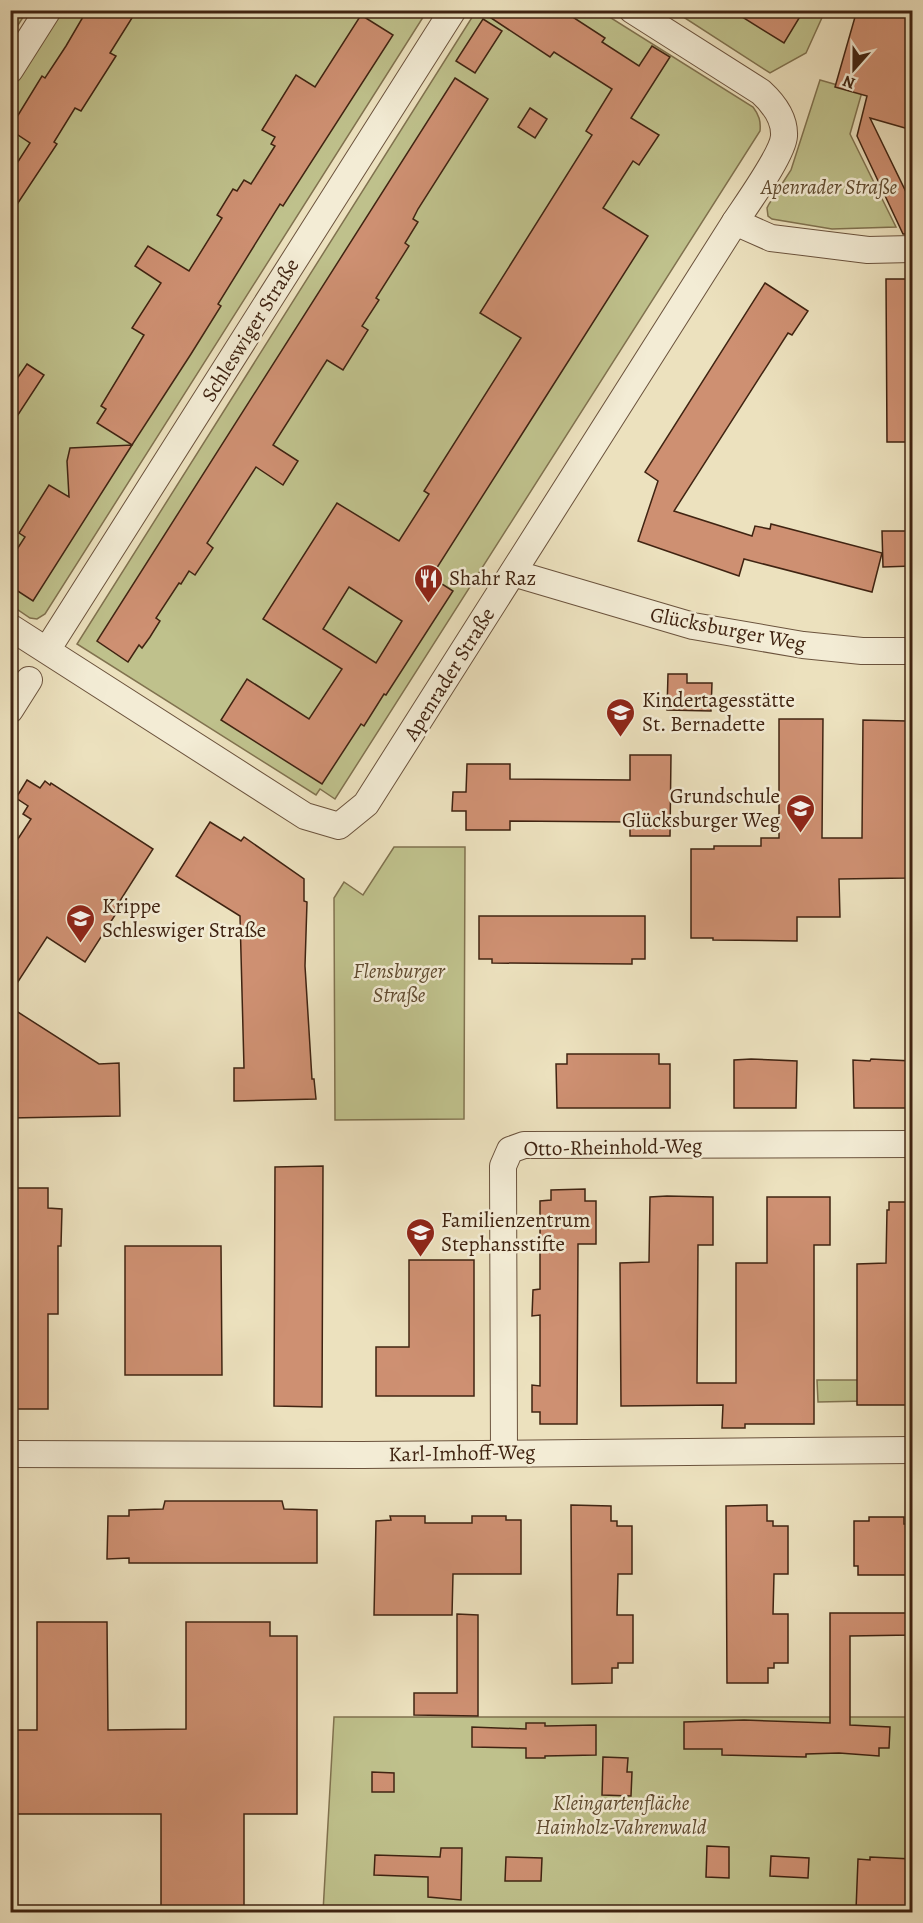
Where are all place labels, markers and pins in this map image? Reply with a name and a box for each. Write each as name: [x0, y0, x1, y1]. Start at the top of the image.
restaurant icon: Shahr Raz: [412, 562, 444, 604]
place label: Shahr Raz: [449, 564, 536, 592]
place label: Kindertagesstätte St. Bernadette: [642, 686, 795, 738]
school or university icon: Kindertagesstätte St. Bernadette: [605, 696, 637, 738]
place label: Grundschule Glücksburger Weg: [622, 782, 780, 834]
school or university icon: Grundschule Glücksburger Weg: [785, 792, 817, 834]
place label: Krippe Schleswiger Straße: [102, 892, 266, 944]
school or university icon: Krippe Schleswiger Straße: [65, 902, 97, 944]
place label: Familienzentrum Stephansstifte: [441, 1206, 590, 1258]
school or university icon: Familienzentrum Stephansstifte: [404, 1216, 436, 1258]

